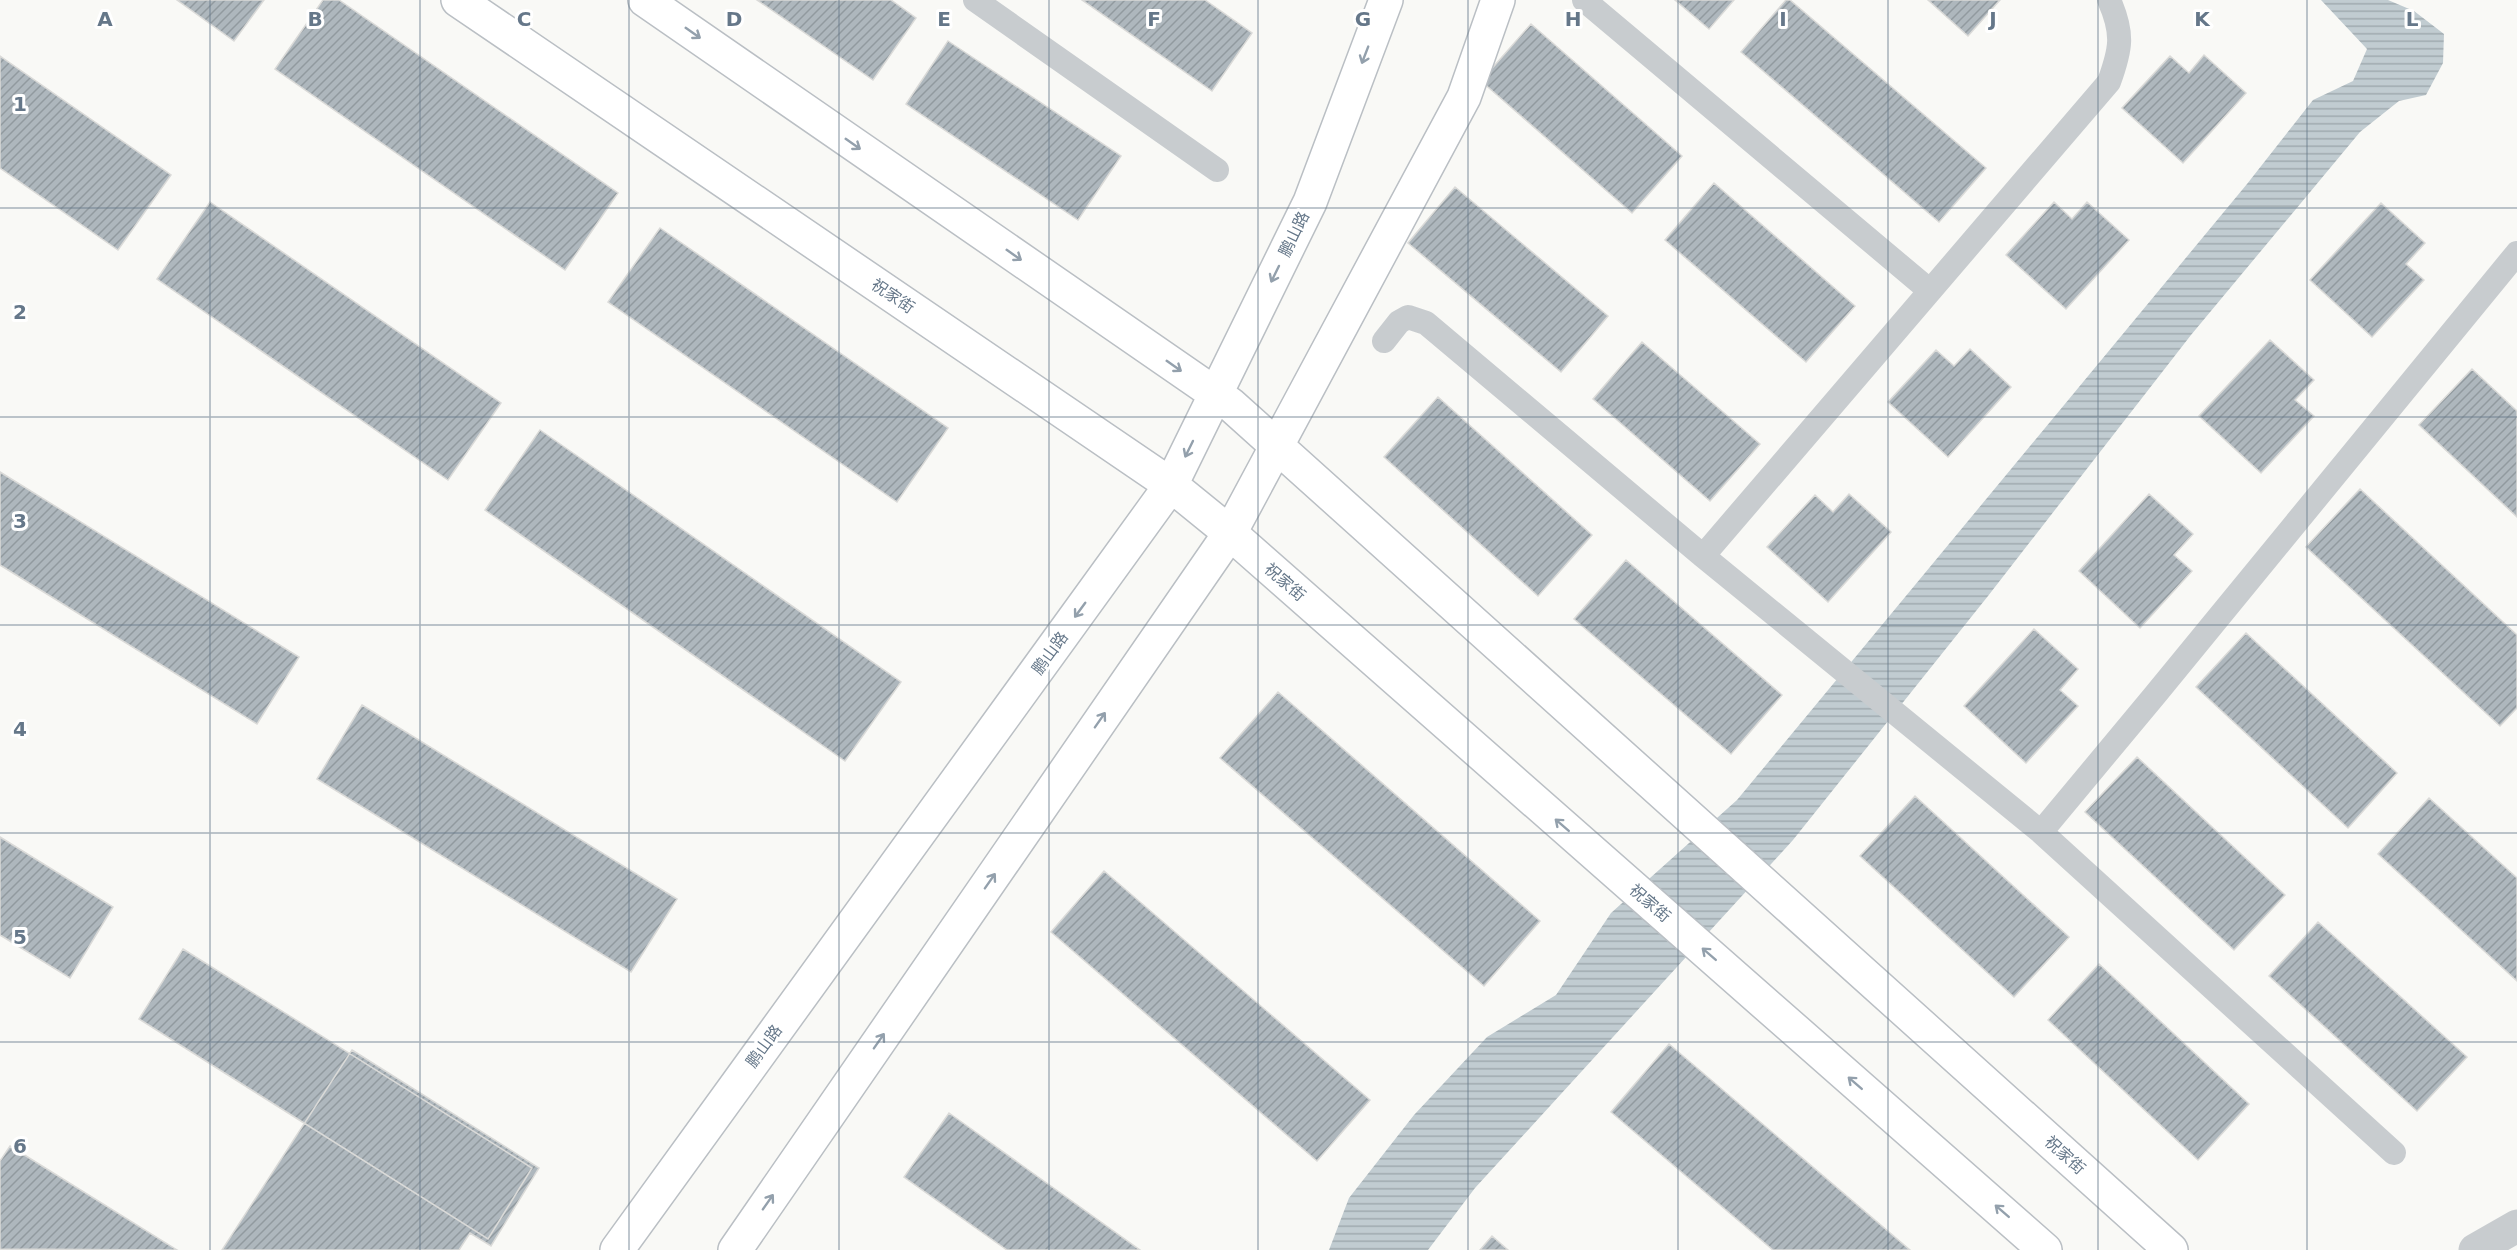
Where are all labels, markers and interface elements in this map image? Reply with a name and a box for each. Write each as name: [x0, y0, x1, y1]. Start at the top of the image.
text: A: [97, 7, 113, 31]
text: B: [307, 7, 323, 31]
text: C: [517, 7, 531, 31]
text: D: [726, 7, 742, 31]
text: E: [937, 7, 951, 31]
text: F: [1147, 7, 1161, 31]
text: G: [1355, 7, 1371, 31]
text: H: [1565, 7, 1581, 31]
text: I: [1779, 7, 1787, 31]
text: J: [1987, 7, 1997, 31]
text: K: [2194, 7, 2211, 31]
text: L: [2406, 7, 2419, 31]
one-way arrow: [684, 27, 700, 39]
one-way arrow: [1359, 45, 1370, 64]
text: 1: [13, 92, 27, 116]
one-way arrow: [845, 138, 861, 150]
street label: 鹏山路: [1275, 208, 1313, 260]
one-way arrow: [1005, 249, 1021, 261]
one-way arrow: [1268, 264, 1280, 282]
street label: 祝家街: [868, 275, 918, 317]
text: 2: [13, 300, 27, 324]
one-way arrow: [1165, 360, 1182, 372]
one-way arrow: [1183, 439, 1194, 457]
text: 3: [13, 509, 27, 533]
street label: 祝家街: [1261, 559, 1309, 605]
one-way arrow: [1074, 602, 1087, 618]
street label: 鹏山路: [1028, 628, 1072, 678]
one-way arrow: [1094, 713, 1106, 729]
text: 4: [13, 717, 27, 741]
one-way arrow: [1555, 818, 1570, 832]
one-way arrow: [984, 873, 996, 890]
street label: 祝家街: [1626, 880, 1674, 926]
text: 5: [13, 925, 27, 949]
one-way arrow: [1701, 947, 1716, 961]
street label: 鹏山路: [742, 1021, 786, 1071]
one-way arrow: [873, 1034, 885, 1050]
one-way arrow: [1848, 1076, 1863, 1090]
street label: 祝家街: [2041, 1132, 2089, 1178]
text: 6: [13, 1134, 27, 1158]
one-way arrow: [762, 1194, 774, 1210]
one-way arrow: [1994, 1204, 2009, 1218]

